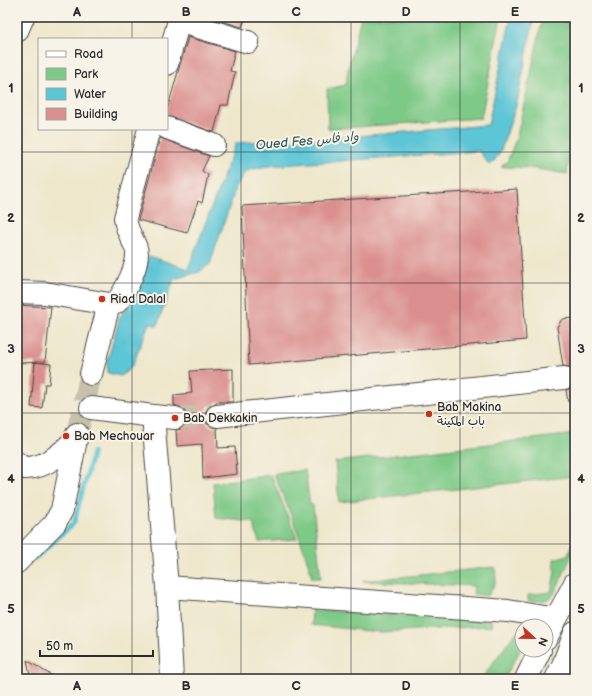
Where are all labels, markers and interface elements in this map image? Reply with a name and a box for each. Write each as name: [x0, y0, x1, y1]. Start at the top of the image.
text: A: [72, 4, 81, 20]
text: B: [181, 4, 191, 20]
text: C: [291, 4, 301, 20]
text: D: [401, 4, 411, 20]
text: E: [511, 4, 520, 20]
legend: [38, 38, 168, 130]
text: Road: [74, 47, 103, 62]
text: Park: [74, 67, 98, 82]
text: 1: [8, 80, 14, 96]
text: 1: [578, 80, 584, 96]
text: Water: [74, 87, 106, 102]
text: Building: [74, 107, 118, 122]
water label: Oued Fes واد فاس: [255, 129, 359, 153]
text: 2: [7, 210, 15, 226]
text: 2: [577, 210, 585, 226]
place label: Riad Dalal: [110, 292, 166, 307]
marker: Riad Dalal: [97, 294, 107, 304]
text: 3: [7, 341, 15, 357]
text: 3: [577, 341, 585, 357]
place label: Bab Makina باب المكينة: [437, 400, 502, 429]
marker: Bab Makina باب المكينة: [424, 409, 434, 419]
place label: Bab Dekkakin: [183, 411, 258, 426]
marker: Bab Dekkakin: [170, 413, 180, 423]
place label: Bab Mechouar: [74, 429, 155, 444]
marker: Bab Mechouar: [61, 431, 71, 441]
text: 4: [7, 471, 15, 487]
text: 4: [577, 471, 585, 487]
text: 5: [7, 601, 15, 617]
text: 5: [577, 601, 585, 617]
north arrow: [514, 618, 554, 658]
scale bar: [40, 632, 153, 658]
text: N: [535, 635, 550, 648]
text: 50 m: [46, 639, 73, 654]
text: A: [72, 678, 81, 694]
text: B: [181, 678, 191, 694]
text: C: [291, 678, 301, 694]
text: D: [401, 678, 411, 694]
text: E: [511, 678, 520, 694]

